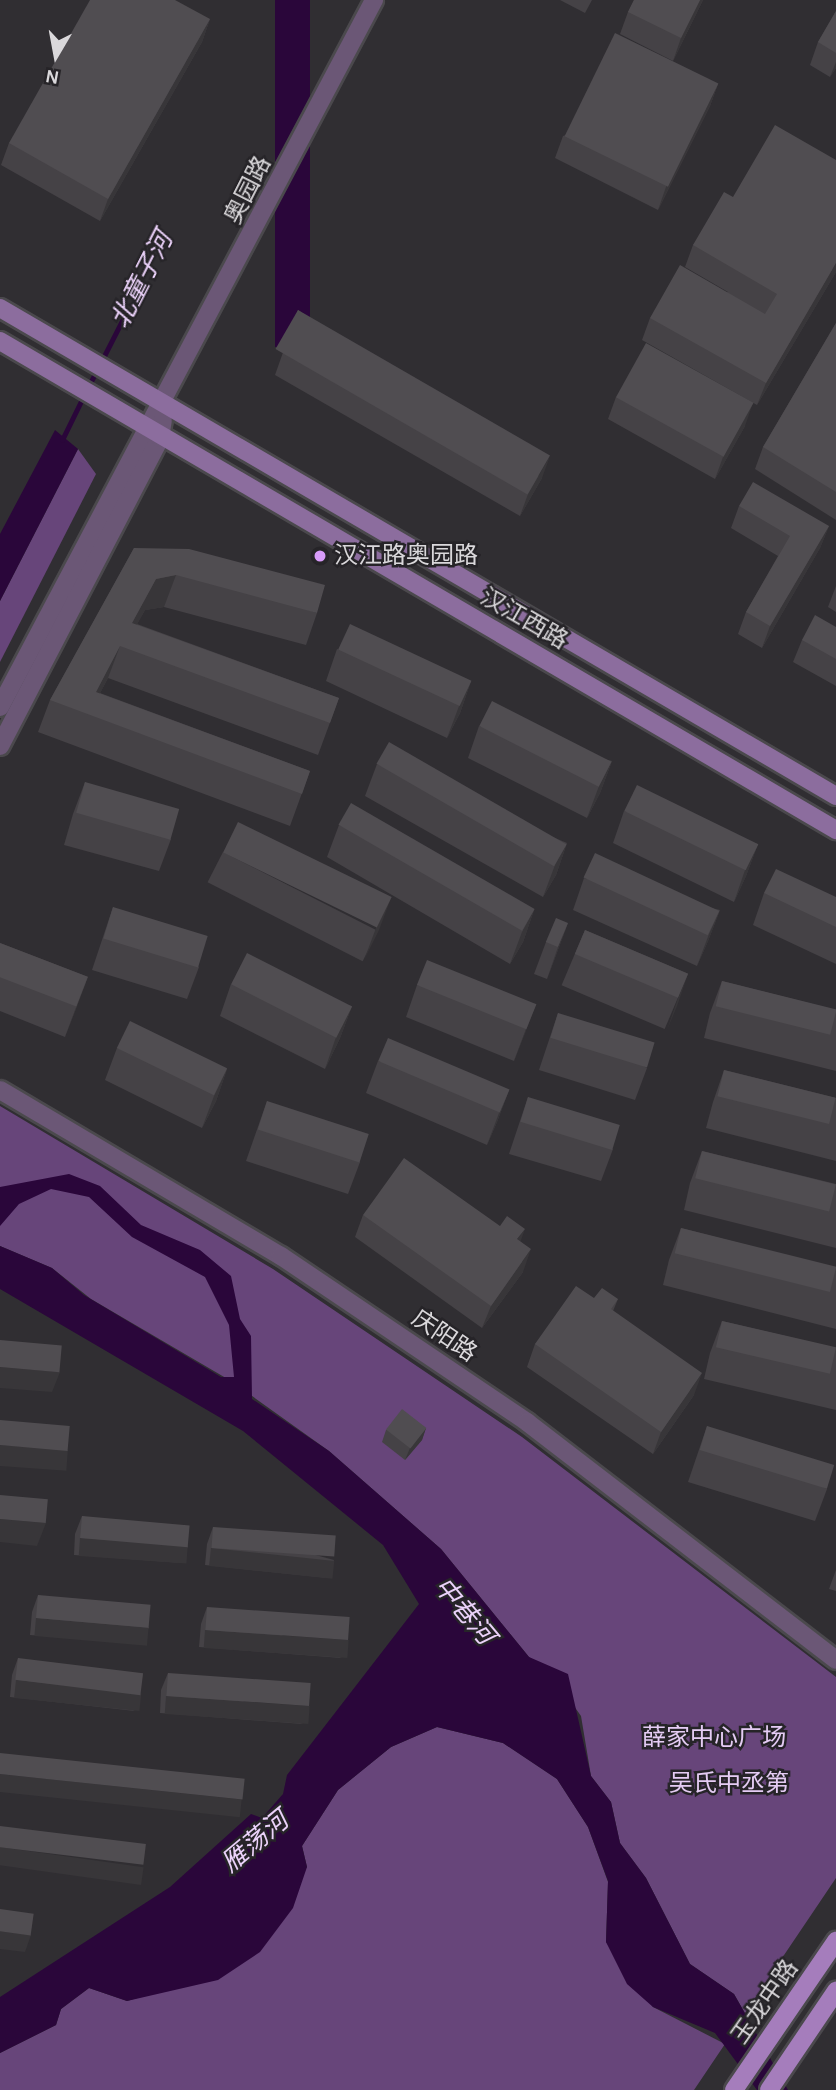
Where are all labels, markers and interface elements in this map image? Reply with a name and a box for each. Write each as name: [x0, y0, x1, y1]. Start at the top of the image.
north arrow: [21, 21, 91, 91]
text: N: [44, 65, 61, 89]
street label: 奥园路: [219, 151, 277, 229]
water label: 北童子河: [104, 227, 180, 333]
place label: 汉江路奥园路: [334, 542, 478, 570]
marker: 汉江路奥园路: [312, 548, 328, 564]
street label: 汉江西路: [475, 583, 573, 655]
street label: 庆阳路: [406, 1304, 482, 1368]
water label: 中巷河: [427, 1571, 501, 1651]
park label: 薛家中心广场: [642, 1724, 786, 1752]
park label: 吴氏中丞第: [669, 1770, 789, 1798]
water label: 雁荡河: [215, 1805, 295, 1879]
street label: 玉龙中路: [726, 1954, 804, 2050]

